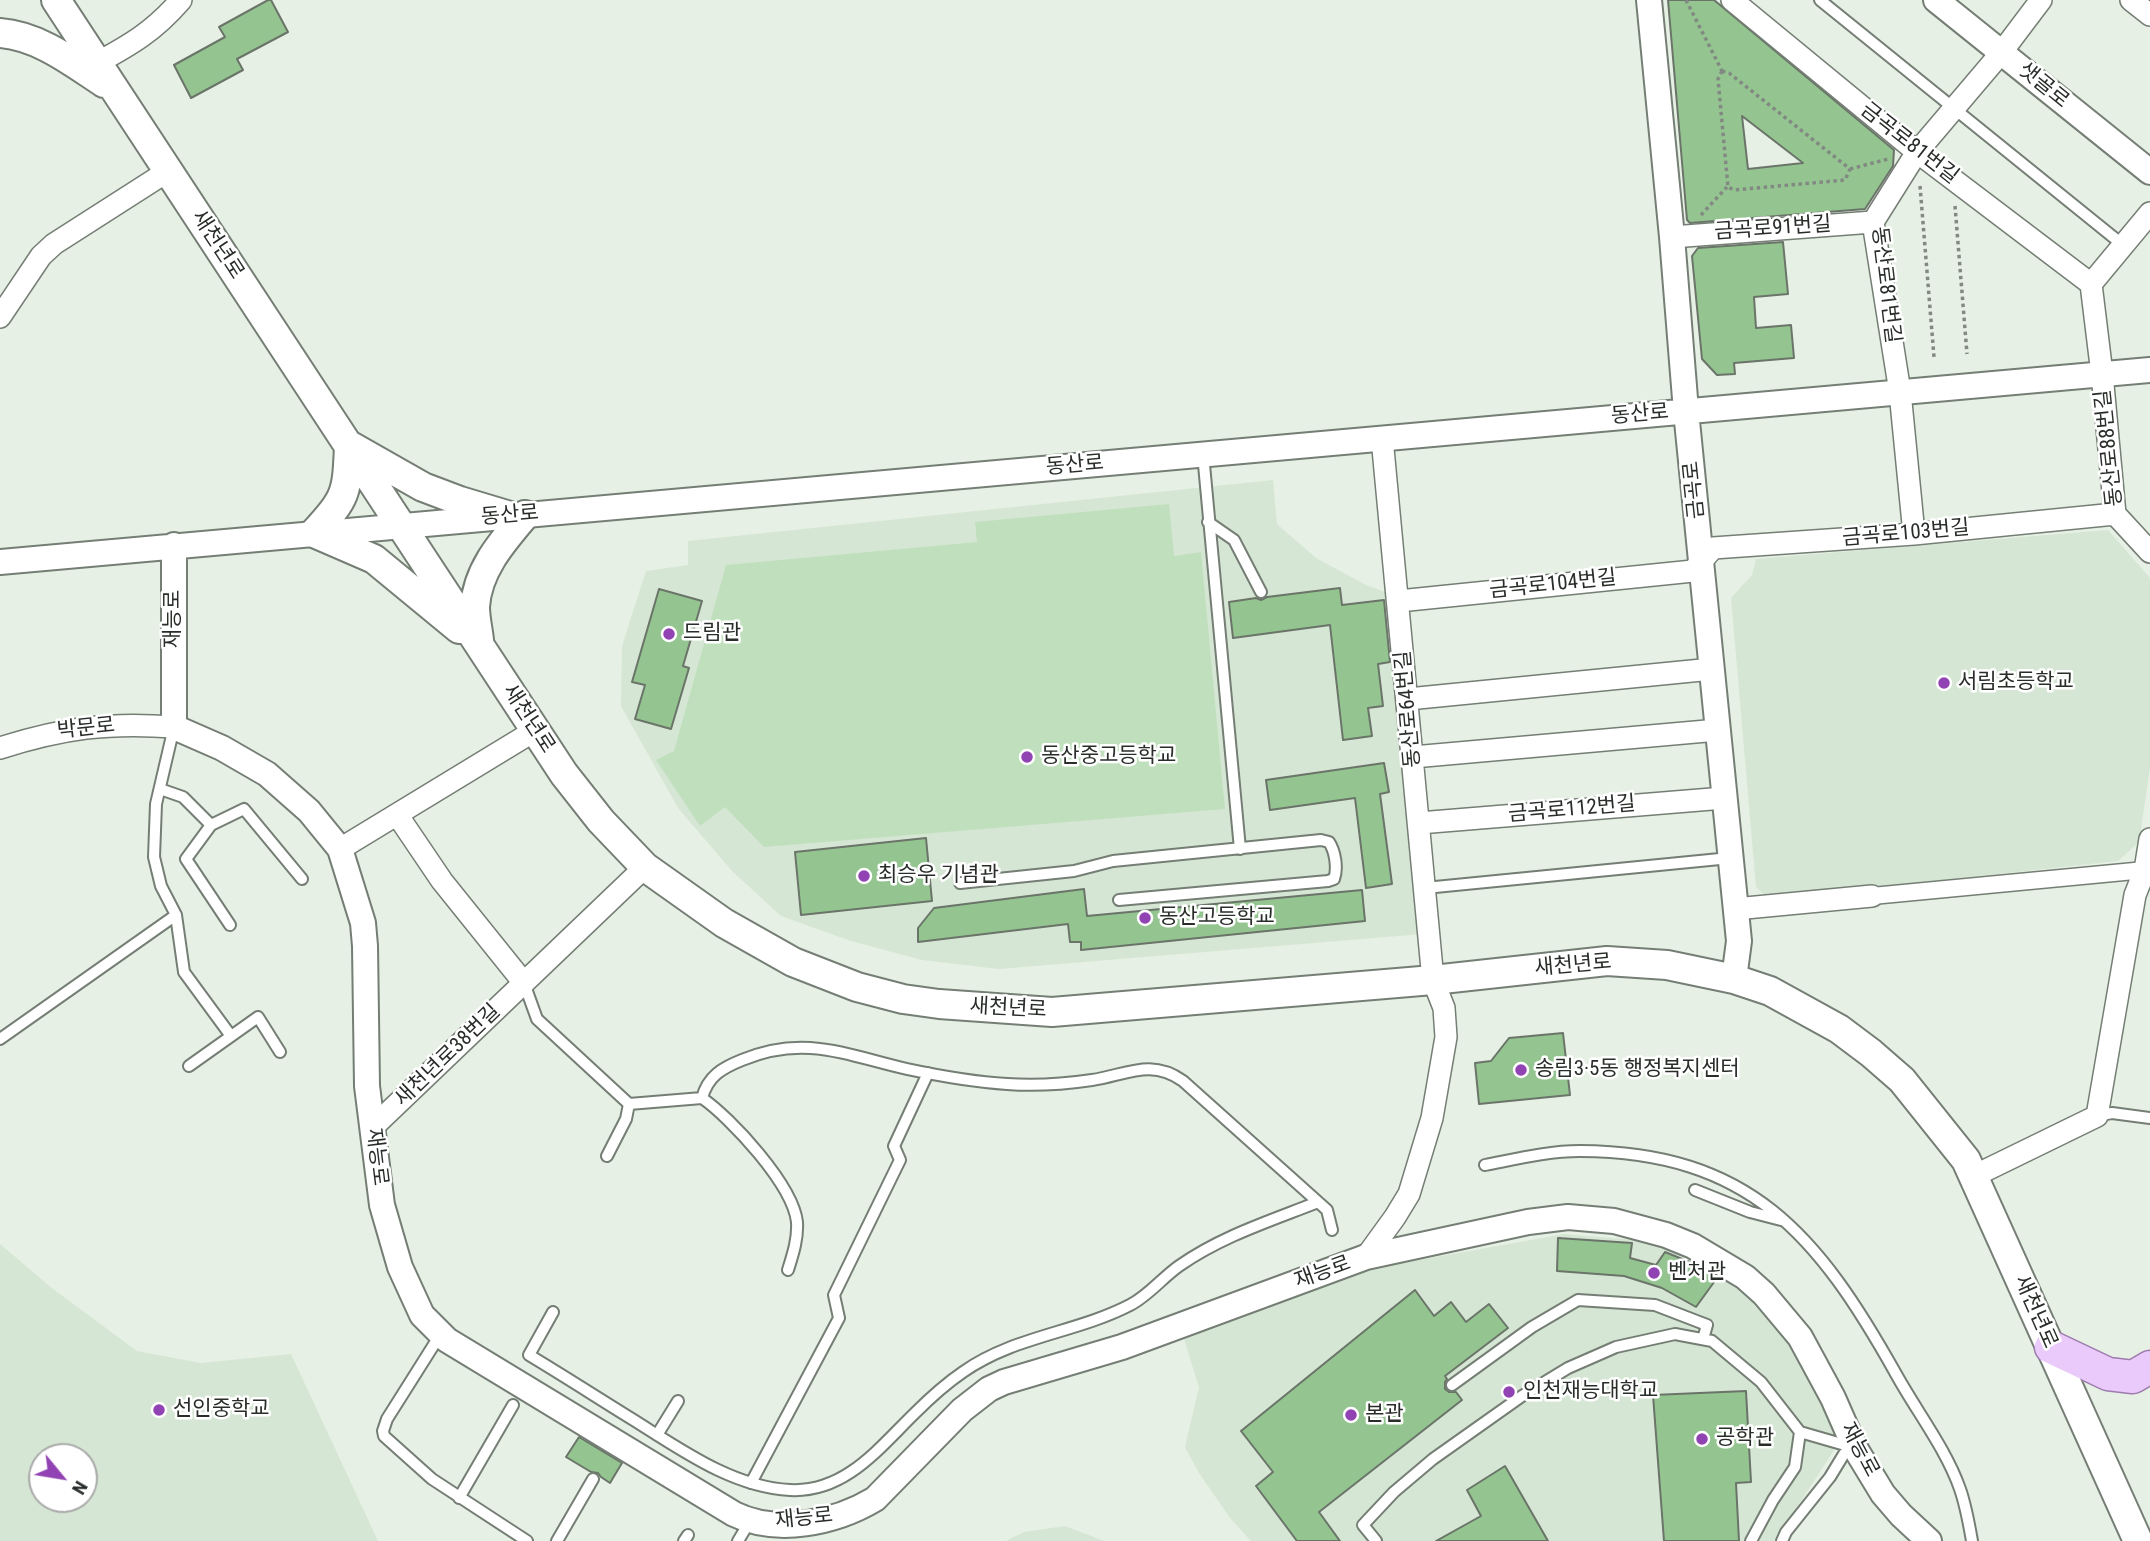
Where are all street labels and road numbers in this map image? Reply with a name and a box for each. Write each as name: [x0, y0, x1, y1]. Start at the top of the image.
street label: 샛골로: [2013, 58, 2073, 114]
street label: 금곡로81번길: [1855, 98, 1963, 190]
street label: 새천년로: [185, 206, 249, 284]
street label: 금곡로91번길: [1714, 212, 1832, 246]
street label: 동산로81번길: [1865, 225, 1905, 345]
street label: 동산로88번길: [2091, 388, 2129, 508]
street label: 동산로: [1610, 400, 1670, 430]
street label: 동산로: [1045, 451, 1105, 481]
street label: 금곡로: [1679, 460, 1711, 520]
street label: 동산로: [480, 501, 540, 531]
street label: 금곡로103번길: [1841, 516, 1971, 552]
street label: 금곡로104번길: [1488, 566, 1618, 604]
street label: 재능로: [161, 590, 187, 648]
street label: 동산로64번길: [1391, 649, 1427, 769]
street label: 새천년로: [496, 680, 560, 758]
street label: 박문로: [56, 713, 116, 745]
street label: 금곡로112번길: [1507, 792, 1637, 828]
street label: 새천년로: [1533, 950, 1613, 982]
street label: 새천년로: [969, 994, 1047, 1024]
street label: 새천년로38번길: [390, 999, 506, 1113]
street label: 재능로: [360, 1127, 392, 1187]
street label: 재능로: [1291, 1251, 1355, 1295]
street label: 새천년로: [2008, 1272, 2062, 1352]
street label: 재능로: [1834, 1418, 1884, 1482]
street label: 재능로: [774, 1503, 834, 1535]

